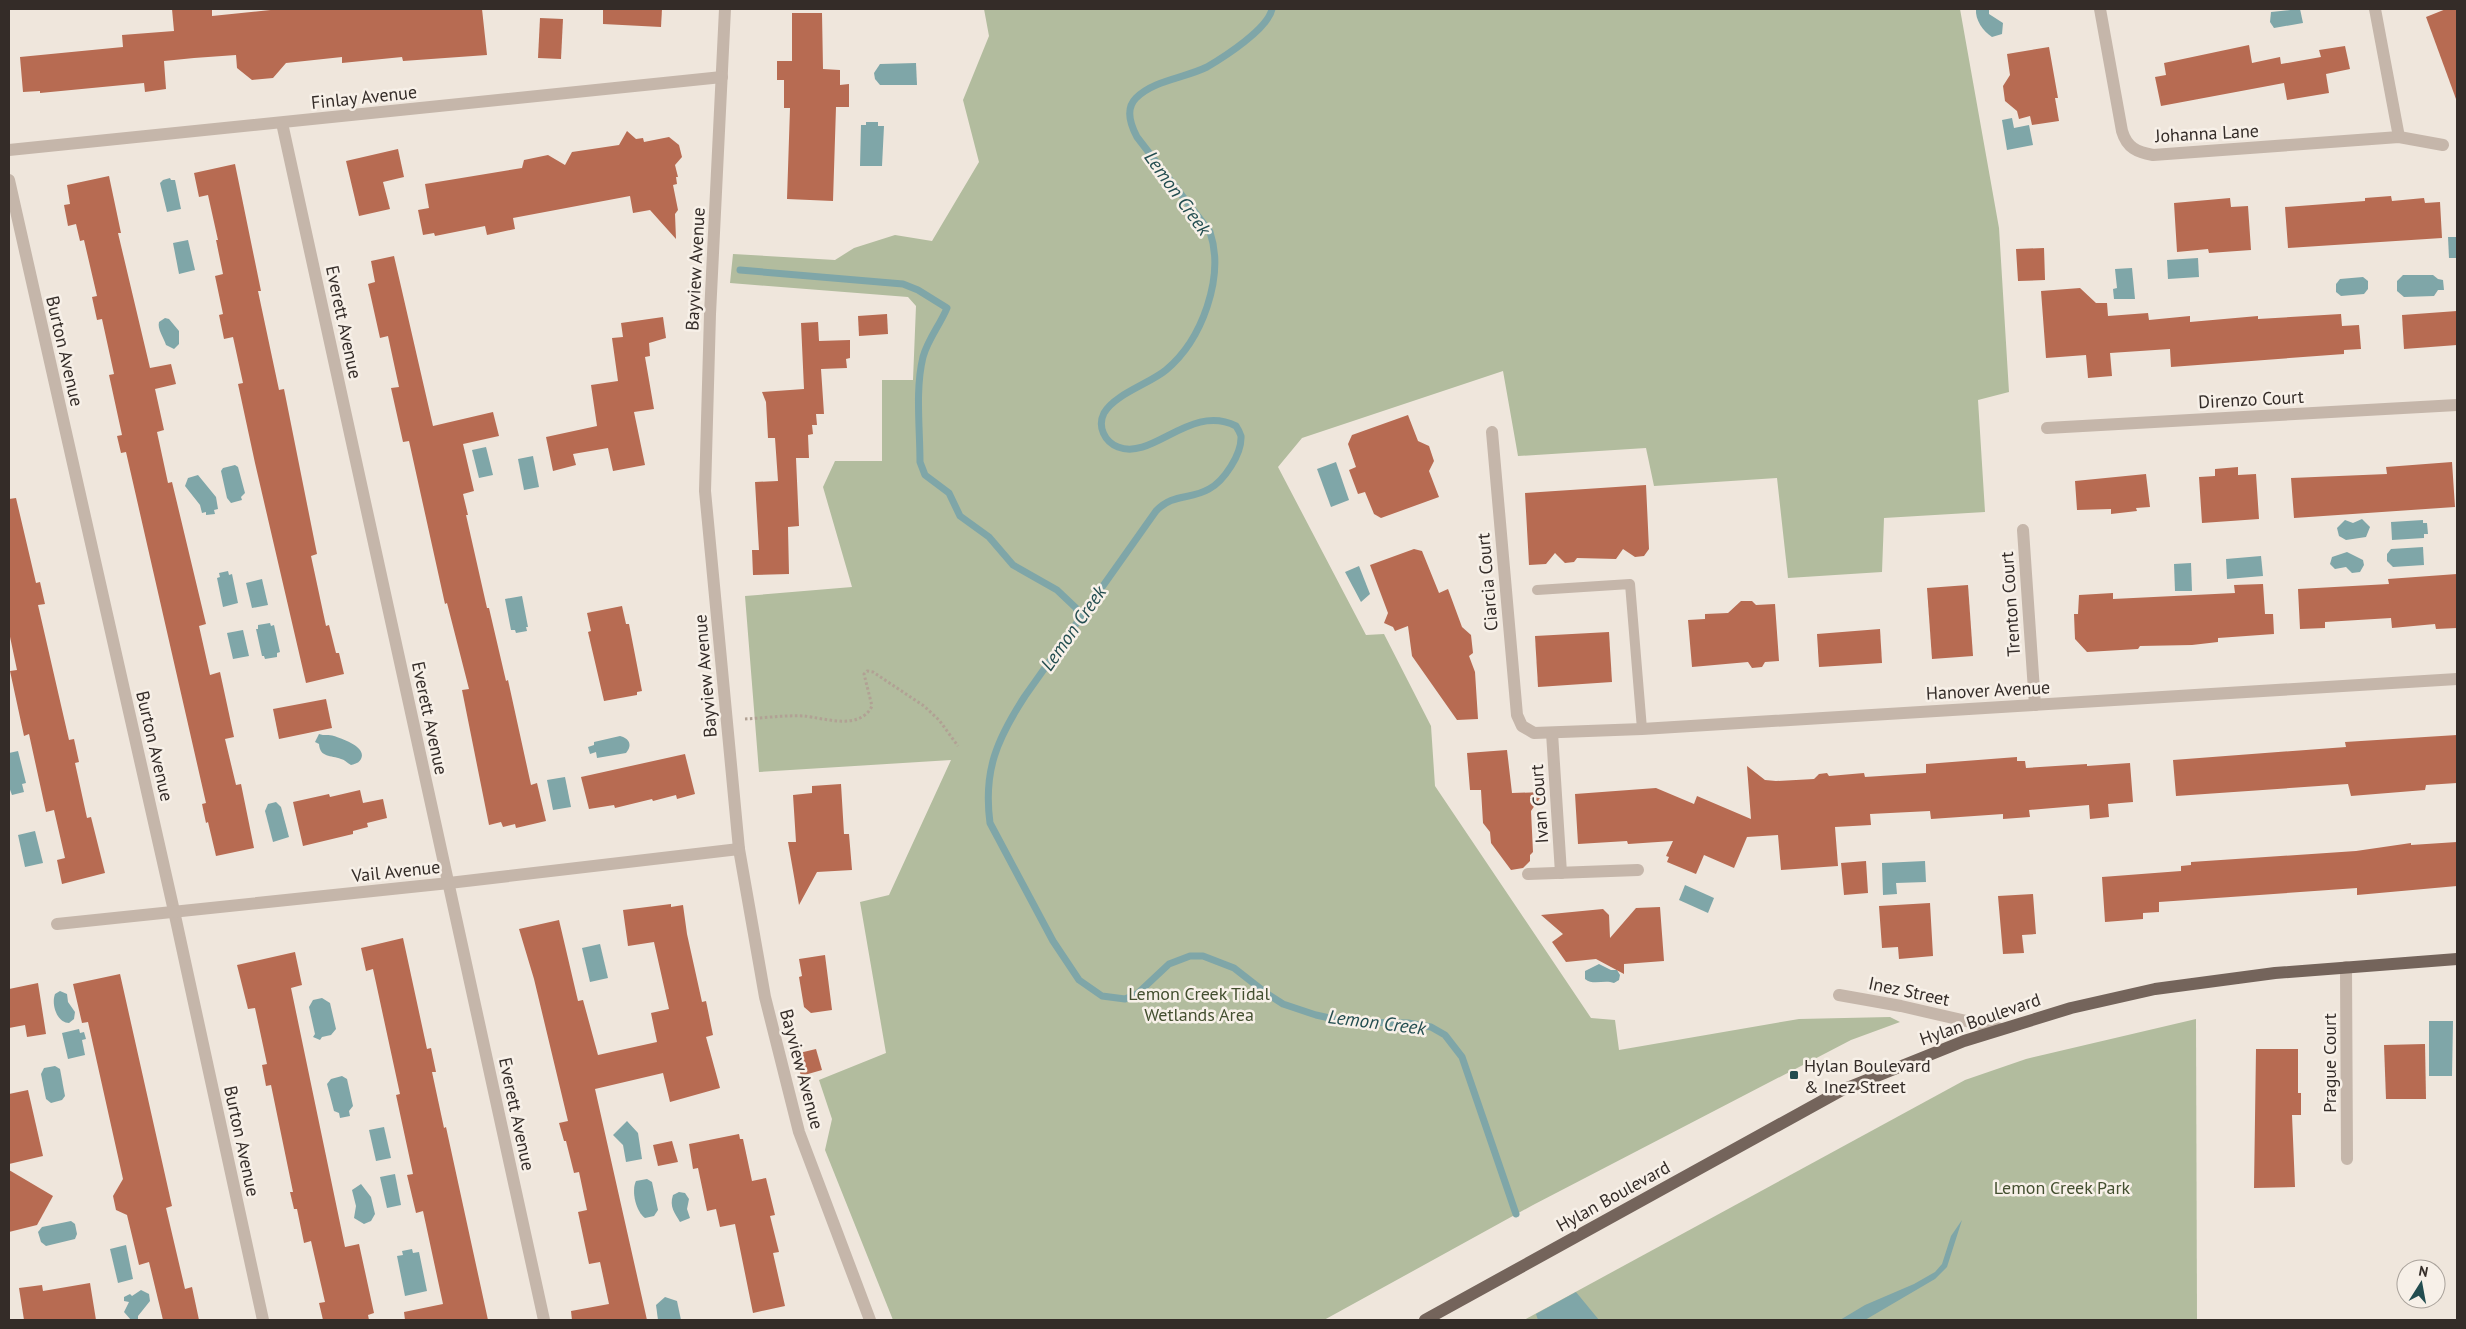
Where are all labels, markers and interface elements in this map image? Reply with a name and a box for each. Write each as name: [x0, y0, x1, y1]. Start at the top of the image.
street label: Finlay Avenue: [310, 80, 418, 114]
street label: Johanna Lane: [2153, 119, 2260, 147]
water label: Lemon Creek: [1139, 146, 1218, 241]
street label: Bayview Avenue: [680, 207, 710, 331]
street label: Everett Avenue: [321, 263, 367, 381]
street label: Burton Avenue: [41, 293, 89, 409]
street label: Direnzo Court: [2198, 385, 2304, 413]
street label: Ciarcia Court: [1471, 532, 1503, 632]
street label: Trenton Court: [1995, 551, 2025, 657]
water label: Lemon Creek: [1035, 580, 1112, 675]
street label: Bayview Avenue: [688, 613, 722, 739]
street label: Everett Avenue: [407, 659, 453, 777]
street label: Hanover Avenue: [1925, 675, 2051, 705]
street label: Burton Avenue: [131, 688, 179, 804]
street label: Ivan Court: [1525, 764, 1553, 844]
street label: Vail Avenue: [350, 855, 441, 887]
street label: Inez Street: [1866, 971, 1952, 1011]
park label: Lemon Creek Tidal Wetlands Area: [1128, 982, 1270, 1026]
street label: Hylan Boulevard: [1916, 988, 2044, 1050]
water label: Lemon Creek: [1327, 1004, 1429, 1040]
street label: Bayview Avenue: [775, 1006, 829, 1132]
street label: Prague Court: [2318, 1013, 2341, 1113]
place label: Hylan Boulevard & Inez Street: [1804, 1054, 1931, 1098]
street label: Everett Avenue: [494, 1055, 540, 1173]
marker: Hylan Boulevard & Inez Street: [1788, 1069, 1800, 1081]
street label: Burton Avenue: [219, 1083, 265, 1199]
street label: Hylan Boulevard: [1552, 1155, 1674, 1237]
park label: Lemon Creek Park: [1994, 1176, 2131, 1199]
north arrow: [2396, 1259, 2446, 1309]
text: N: [2417, 1262, 2430, 1281]

